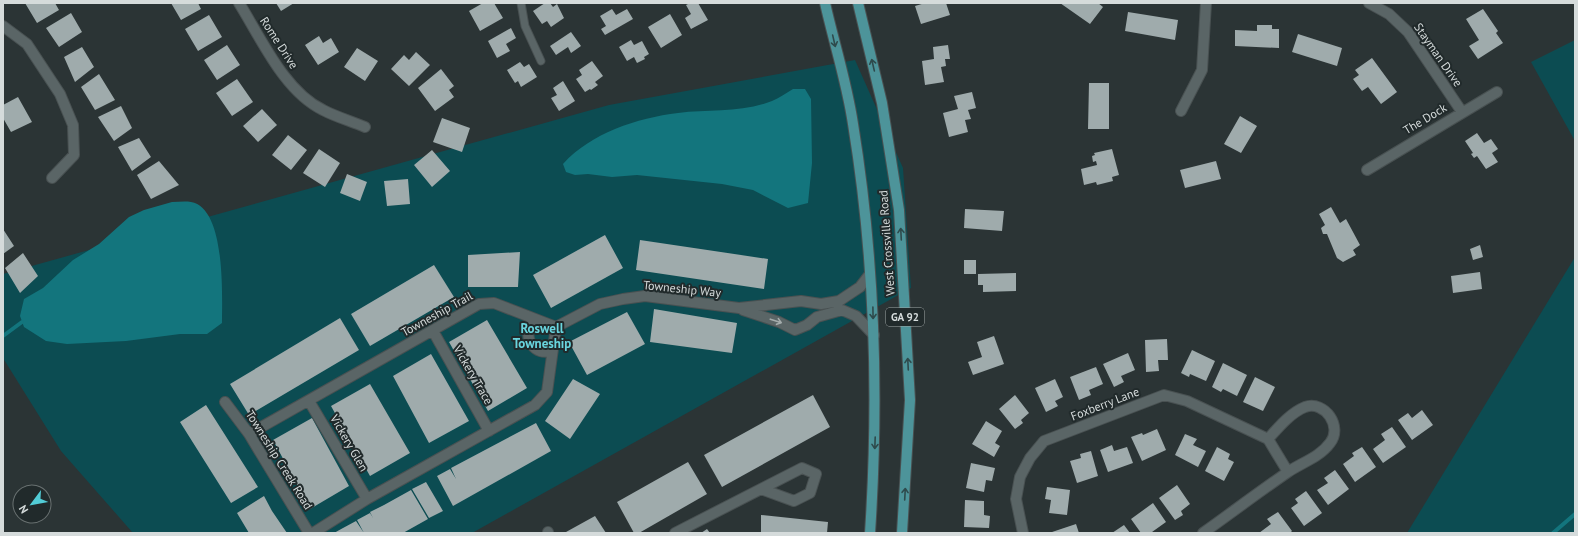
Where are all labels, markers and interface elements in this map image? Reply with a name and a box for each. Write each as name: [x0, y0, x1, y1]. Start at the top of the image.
street label: Rome Drive: [257, 14, 302, 72]
street label: Stayman Drive: [1411, 20, 1466, 89]
one-way arrow: [830, 34, 838, 47]
one-way arrow: [868, 58, 876, 71]
street label: The Dock: [1400, 100, 1449, 137]
street label: West Crossville Road: [875, 190, 898, 296]
one-way arrow: [897, 228, 904, 241]
street label: Towneship Way: [642, 277, 722, 300]
street label: Towneship Trail: [398, 288, 475, 339]
one-way arrow: [869, 306, 877, 319]
road number: GA 92: [886, 308, 924, 326]
one-way arrow: [769, 318, 782, 325]
district label: Roswell Towneship: [513, 320, 571, 352]
street label: Vickery Trace: [450, 342, 496, 407]
one-way arrow: [904, 358, 911, 371]
street label: Foxberry Lane: [1068, 384, 1141, 423]
street label: Towneship Creek Road: [243, 407, 316, 512]
street label: Vickery Glen: [327, 411, 372, 474]
one-way arrow: [871, 436, 879, 449]
north arrow: [12, 484, 52, 524]
one-way arrow: [901, 488, 908, 501]
text: N: [16, 503, 31, 516]

